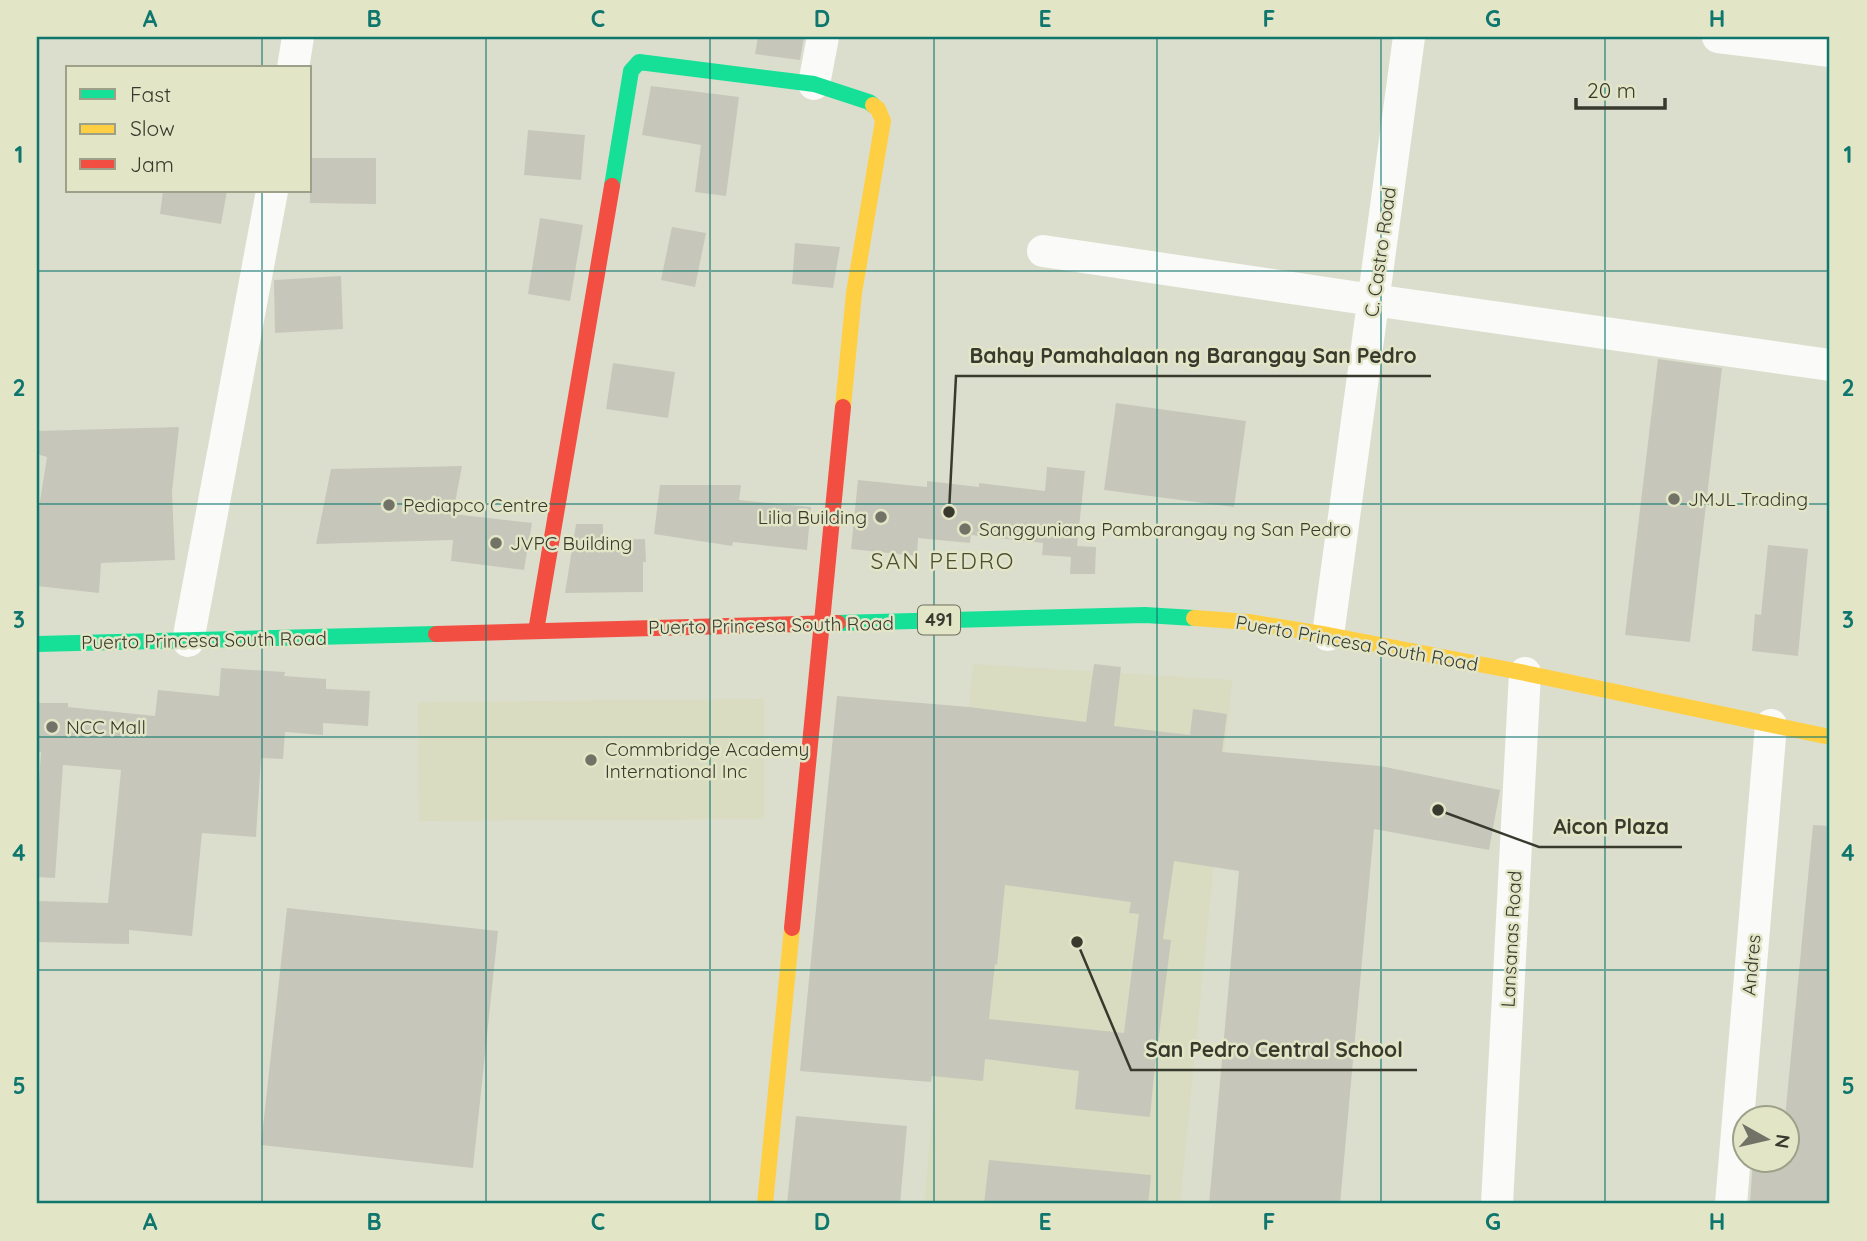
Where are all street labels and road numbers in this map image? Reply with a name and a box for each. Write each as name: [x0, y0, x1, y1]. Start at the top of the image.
street label: C. Castro Road: [1359, 185, 1401, 319]
road number: 491: [918, 606, 960, 634]
street label: Puerto Princesa South Road: [1234, 610, 1480, 676]
street label: Puerto Princesa South Road: [648, 611, 894, 639]
street label: Puerto Princesa South Road: [81, 626, 327, 654]
street label: Lansanas Road: [1495, 870, 1527, 1008]
street label: Andres: [1736, 933, 1766, 997]

